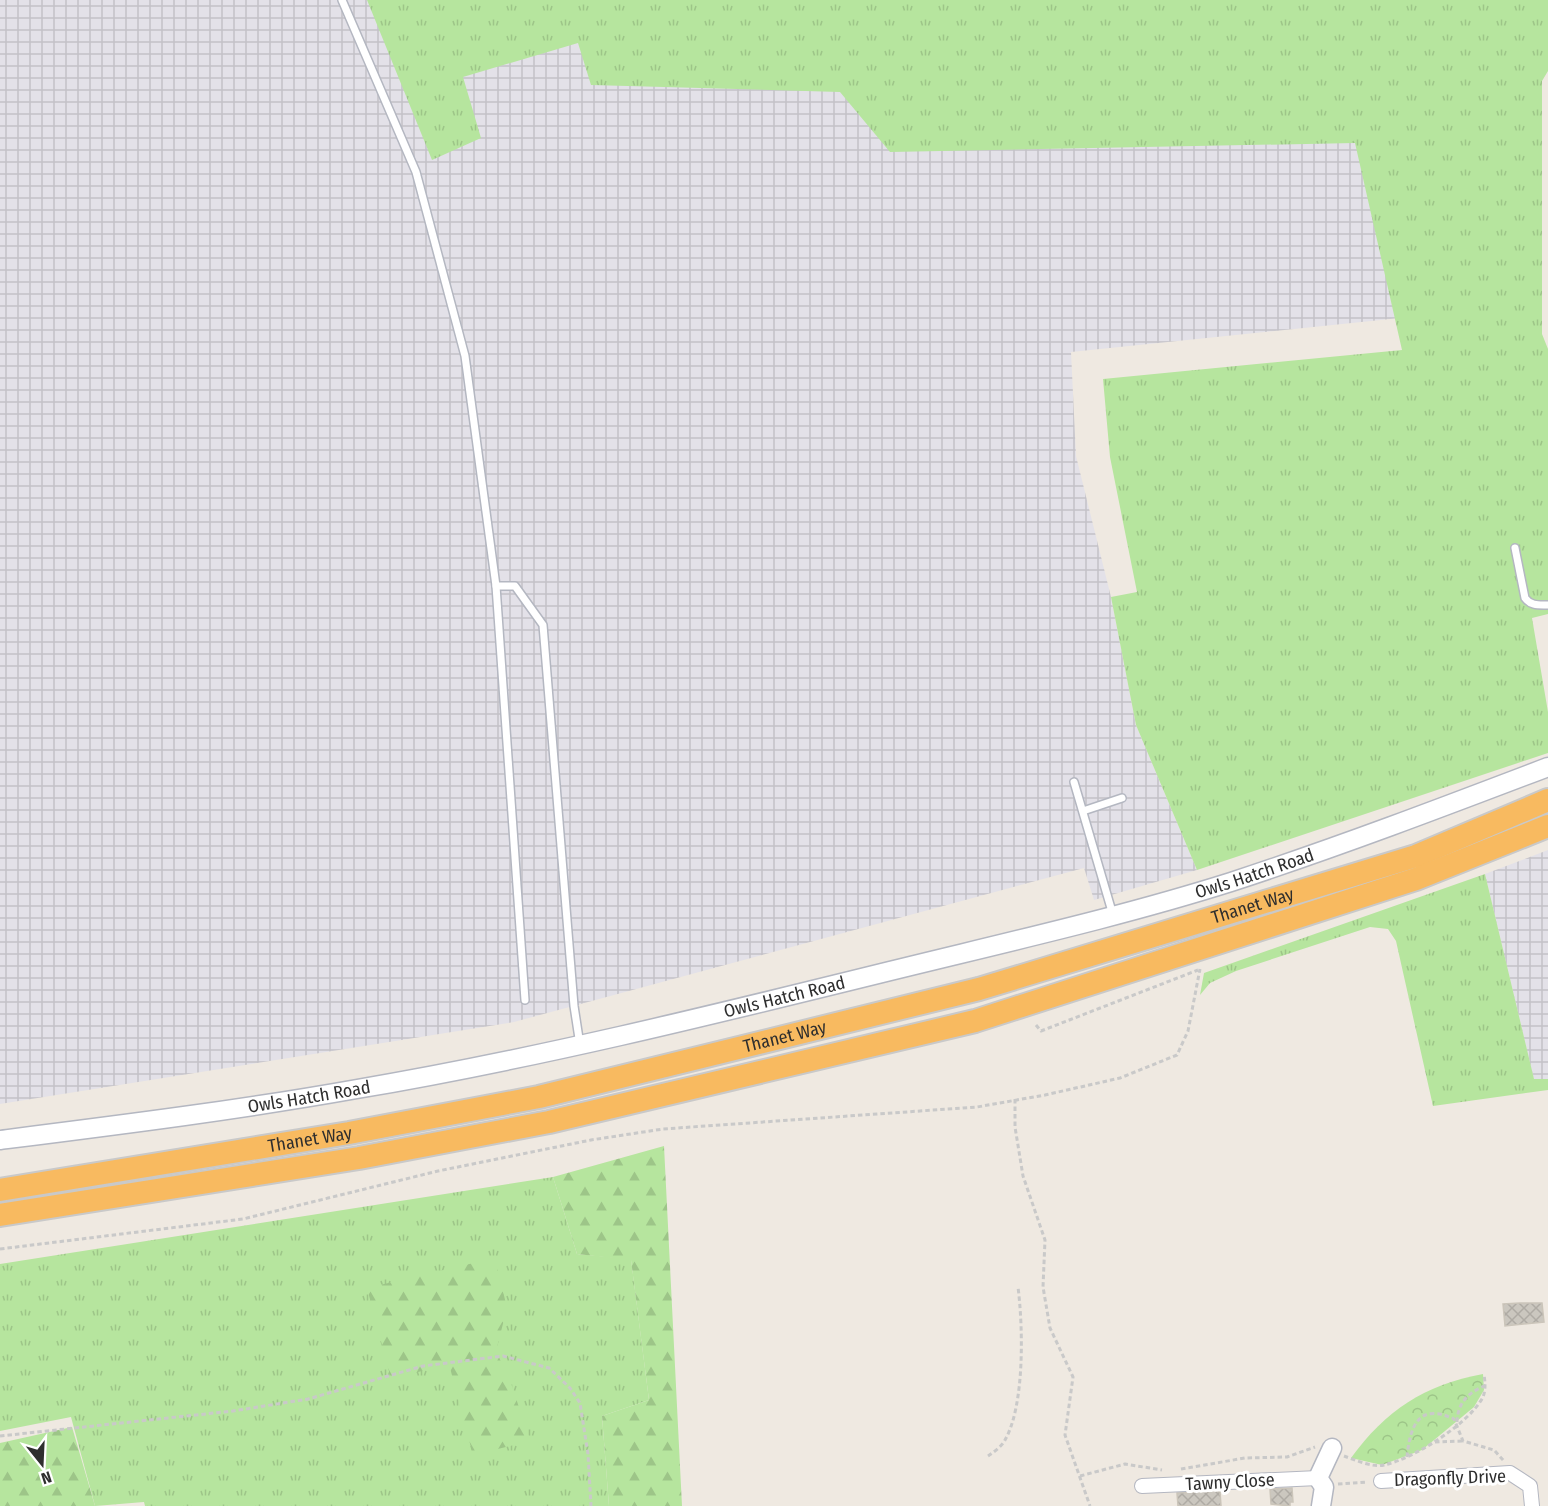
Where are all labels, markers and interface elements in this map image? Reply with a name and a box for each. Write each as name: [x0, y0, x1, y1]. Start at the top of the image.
street label: Owls Hatch Road: [1192, 844, 1317, 903]
street label: Thanet Way: [1209, 883, 1296, 929]
street label: Owls Hatch Road: [722, 972, 847, 1022]
street label: Thanet Way: [741, 1016, 828, 1057]
street label: Owls Hatch Road: [246, 1076, 372, 1118]
street label: Thanet Way: [266, 1122, 353, 1157]
north arrow: [12, 1434, 72, 1494]
street label: Dragonfly Drive: [1394, 1465, 1506, 1491]
text: N: [39, 1467, 54, 1488]
street label: Tawny Close: [1185, 1469, 1275, 1495]

